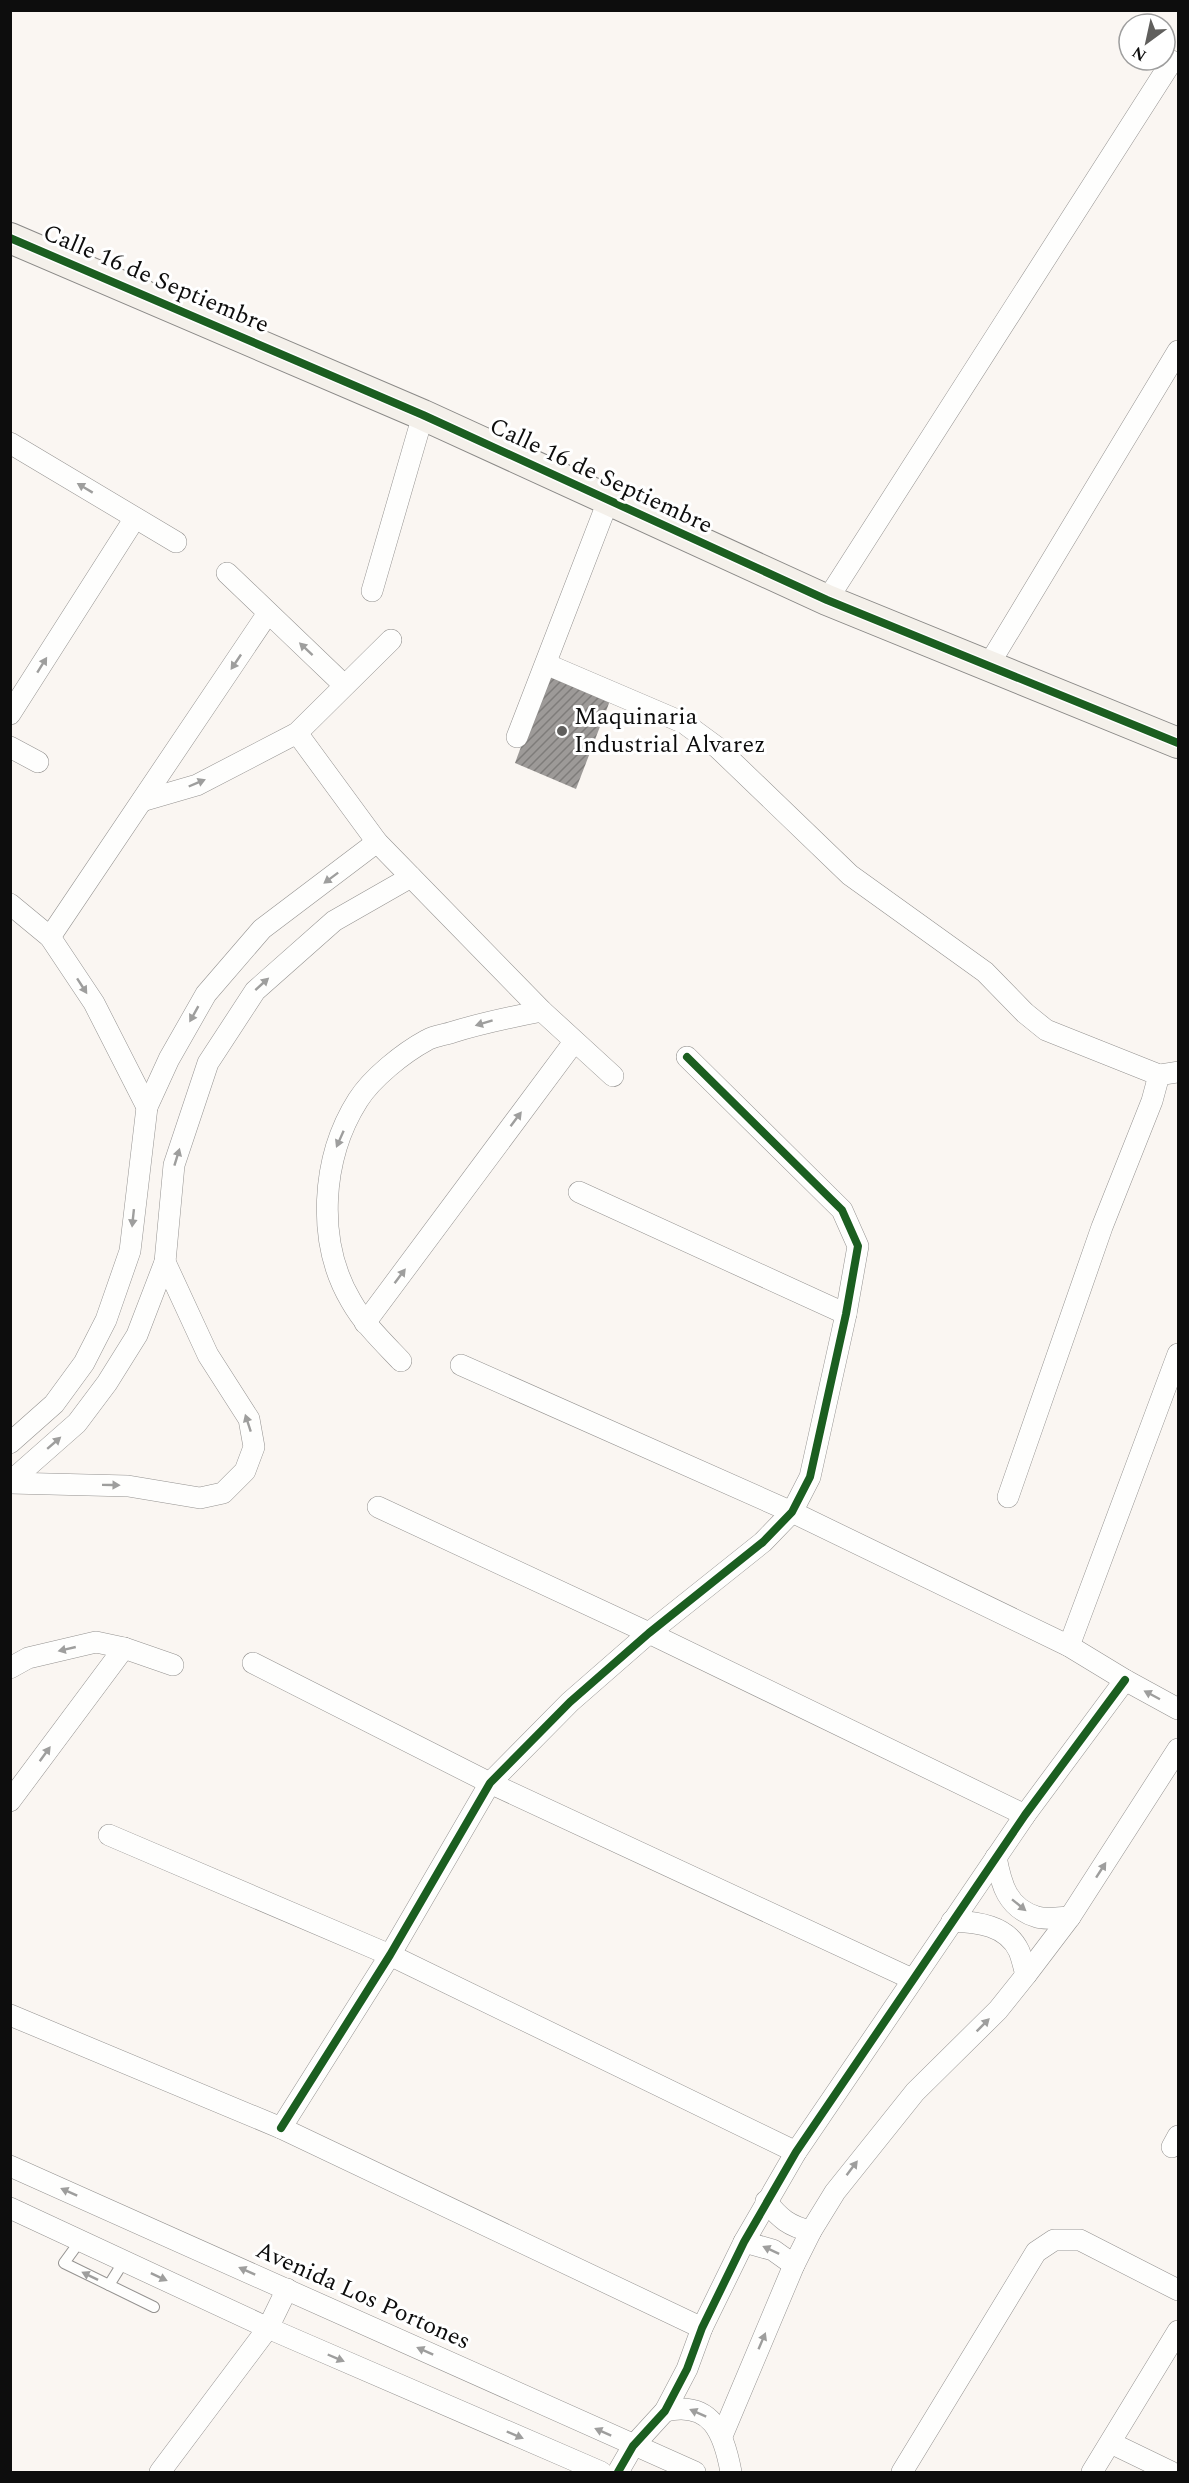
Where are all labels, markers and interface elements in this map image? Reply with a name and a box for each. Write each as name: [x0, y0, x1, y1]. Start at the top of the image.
north arrow: [1117, 12, 1177, 72]
text: N: [1127, 40, 1151, 67]
street label: Calle 16 de Septiembre: [37, 215, 275, 343]
street label: Calle 16 de Septiembre: [483, 408, 719, 544]
one-way arrow: [77, 482, 93, 493]
one-way arrow: [299, 642, 314, 656]
one-way arrow: [230, 653, 241, 670]
one-way arrow: [36, 656, 47, 673]
place label: Maquinaria Industrial Alvarez: [574, 699, 766, 763]
marker: Maquinaria Industrial Alvarez: [555, 724, 569, 738]
one-way arrow: [189, 778, 207, 788]
one-way arrow: [323, 871, 338, 883]
one-way arrow: [77, 978, 88, 994]
one-way arrow: [254, 978, 269, 991]
one-way arrow: [189, 1006, 199, 1023]
one-way arrow: [475, 1019, 493, 1028]
one-way arrow: [510, 1112, 522, 1127]
one-way arrow: [336, 1131, 345, 1148]
one-way arrow: [173, 1148, 182, 1166]
one-way arrow: [128, 1208, 138, 1227]
one-way arrow: [394, 1268, 406, 1283]
one-way arrow: [243, 1414, 252, 1432]
one-way arrow: [47, 1436, 62, 1450]
one-way arrow: [101, 1480, 120, 1490]
one-way arrow: [57, 1645, 76, 1654]
one-way arrow: [1143, 1690, 1160, 1699]
one-way arrow: [39, 1747, 51, 1763]
one-way arrow: [1095, 1862, 1107, 1878]
one-way arrow: [1011, 1899, 1027, 1912]
one-way arrow: [976, 2018, 990, 2032]
one-way arrow: [846, 2161, 858, 2177]
one-way arrow: [60, 2187, 78, 2197]
street label: Avenida Los Portones: [250, 2232, 476, 2360]
one-way arrow: [762, 2245, 779, 2254]
one-way arrow: [239, 2267, 256, 2276]
one-way arrow: [82, 2271, 99, 2280]
one-way arrow: [150, 2273, 167, 2282]
one-way arrow: [757, 2331, 767, 2349]
one-way arrow: [416, 2346, 434, 2356]
one-way arrow: [328, 2353, 346, 2363]
one-way arrow: [689, 2408, 707, 2418]
one-way arrow: [593, 2427, 611, 2437]
one-way arrow: [507, 2431, 524, 2440]

